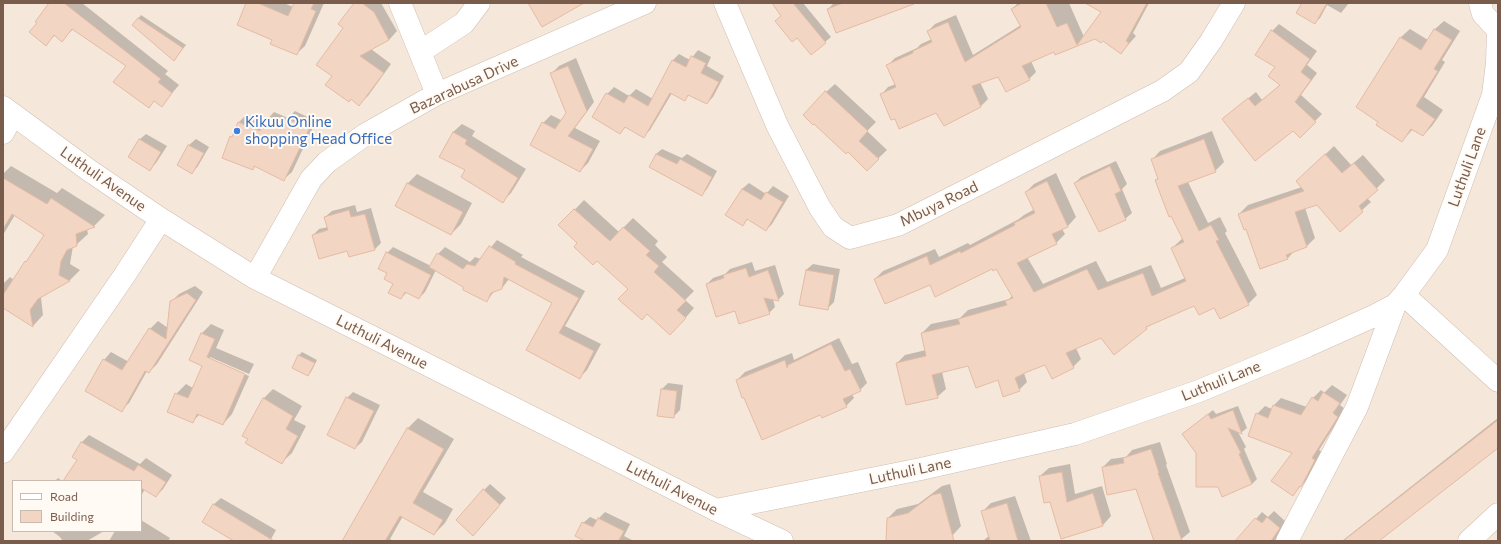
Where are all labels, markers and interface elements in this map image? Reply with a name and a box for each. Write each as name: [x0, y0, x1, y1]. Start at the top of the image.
street label: Bazarabusa Drive: [407, 52, 521, 118]
place label: Kikuu Online shopping Head Office: [245, 113, 392, 148]
street label: Luthuli Lane: [1444, 125, 1490, 209]
marker: Kikuu Online shopping Head Office: [232, 126, 242, 136]
street label: Luthuli Avenue: [57, 143, 149, 215]
street label: Mbuya Road: [897, 177, 981, 231]
street label: Luthuli Avenue: [333, 311, 431, 373]
street label: Luthuli Lane: [1179, 357, 1263, 405]
street label: Luthuli Lane: [867, 454, 953, 488]
street label: Luthuli Avenue: [623, 457, 721, 519]
legend: [12, 480, 142, 532]
text: Road: [50, 489, 78, 503]
text: Building: [50, 509, 94, 523]

